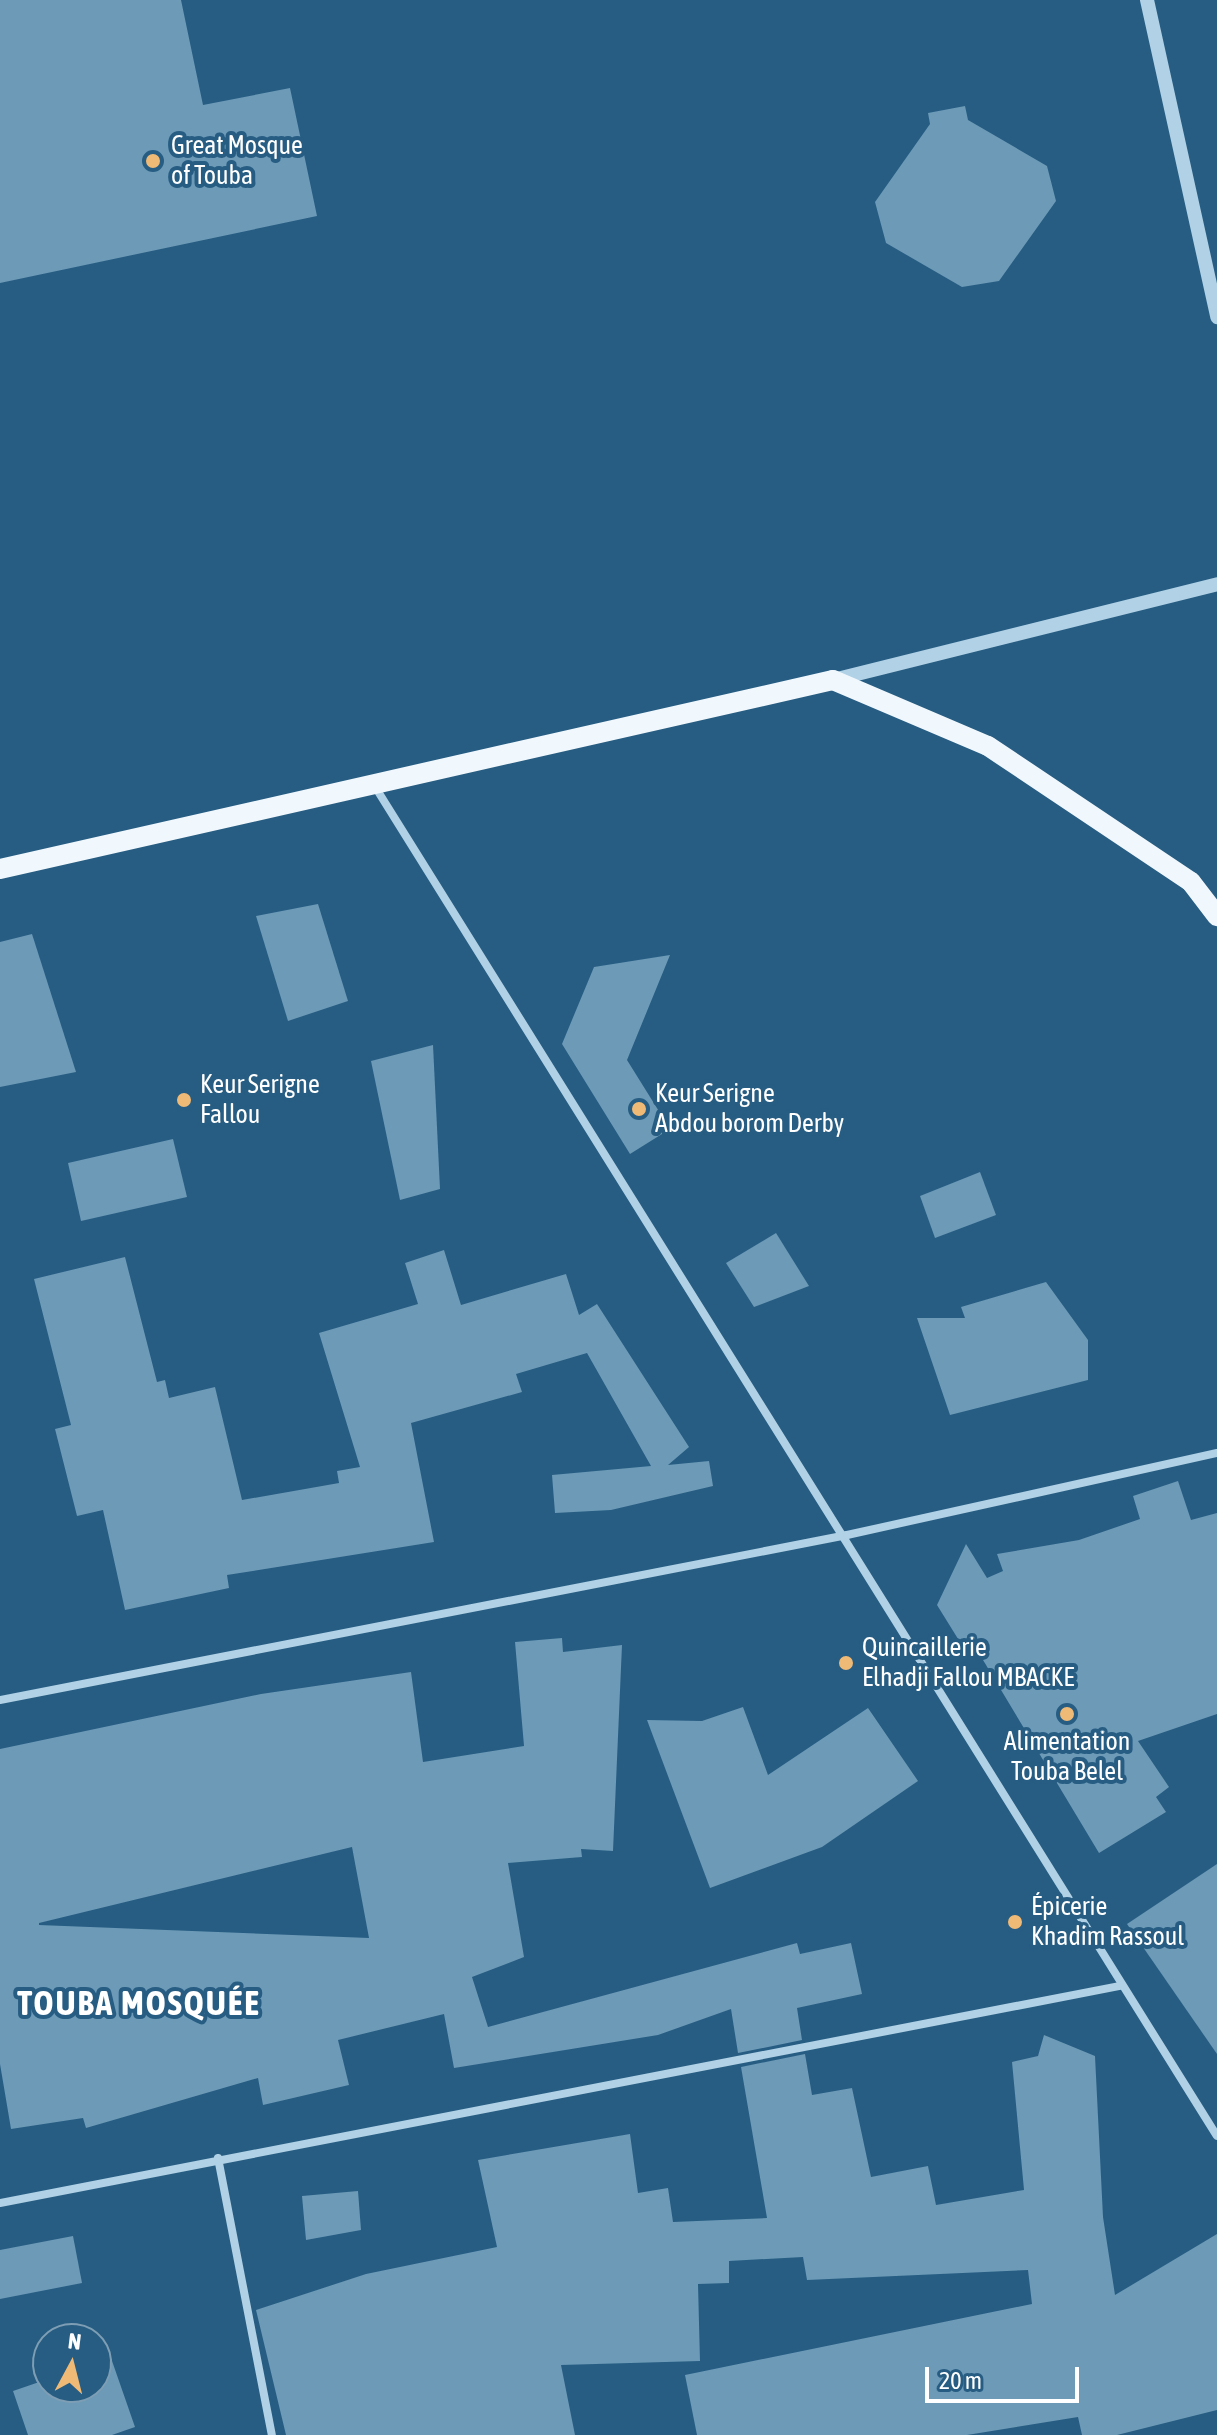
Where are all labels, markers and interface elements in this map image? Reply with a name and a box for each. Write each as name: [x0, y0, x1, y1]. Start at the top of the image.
place label: Great Mosque of Touba: [171, 130, 303, 192]
marker: Great Mosque of Touba: [142, 150, 164, 172]
place label: Keur Serigne Fallou: [200, 1069, 320, 1130]
place label: Keur Serigne Abdou borom Derby: [655, 1078, 844, 1140]
marker: Keur Serigne Fallou: [175, 1091, 193, 1109]
marker: Keur Serigne Abdou borom Derby: [630, 1100, 648, 1118]
place label: Quincaillerie Elhadji Fallou MBACKE: [862, 1632, 1074, 1694]
marker: Quincaillerie Elhadji Fallou MBACKE: [837, 1654, 855, 1672]
marker: Alimentation Touba Belel: [1058, 1705, 1076, 1723]
place label: Alimentation Touba Belel: [1004, 1726, 1130, 1788]
place label: Épicerie Khadim Rassoul: [1031, 1891, 1184, 1952]
marker: Épicerie Khadim Rassoul: [1006, 1913, 1024, 1931]
district label: TOUBA MOSQUÉE: [17, 1983, 261, 2023]
north arrow: [32, 2323, 112, 2403]
text: N: [67, 2327, 83, 2355]
scale bar: [929, 2351, 1083, 2401]
text: 20 m: [939, 2367, 982, 2394]

